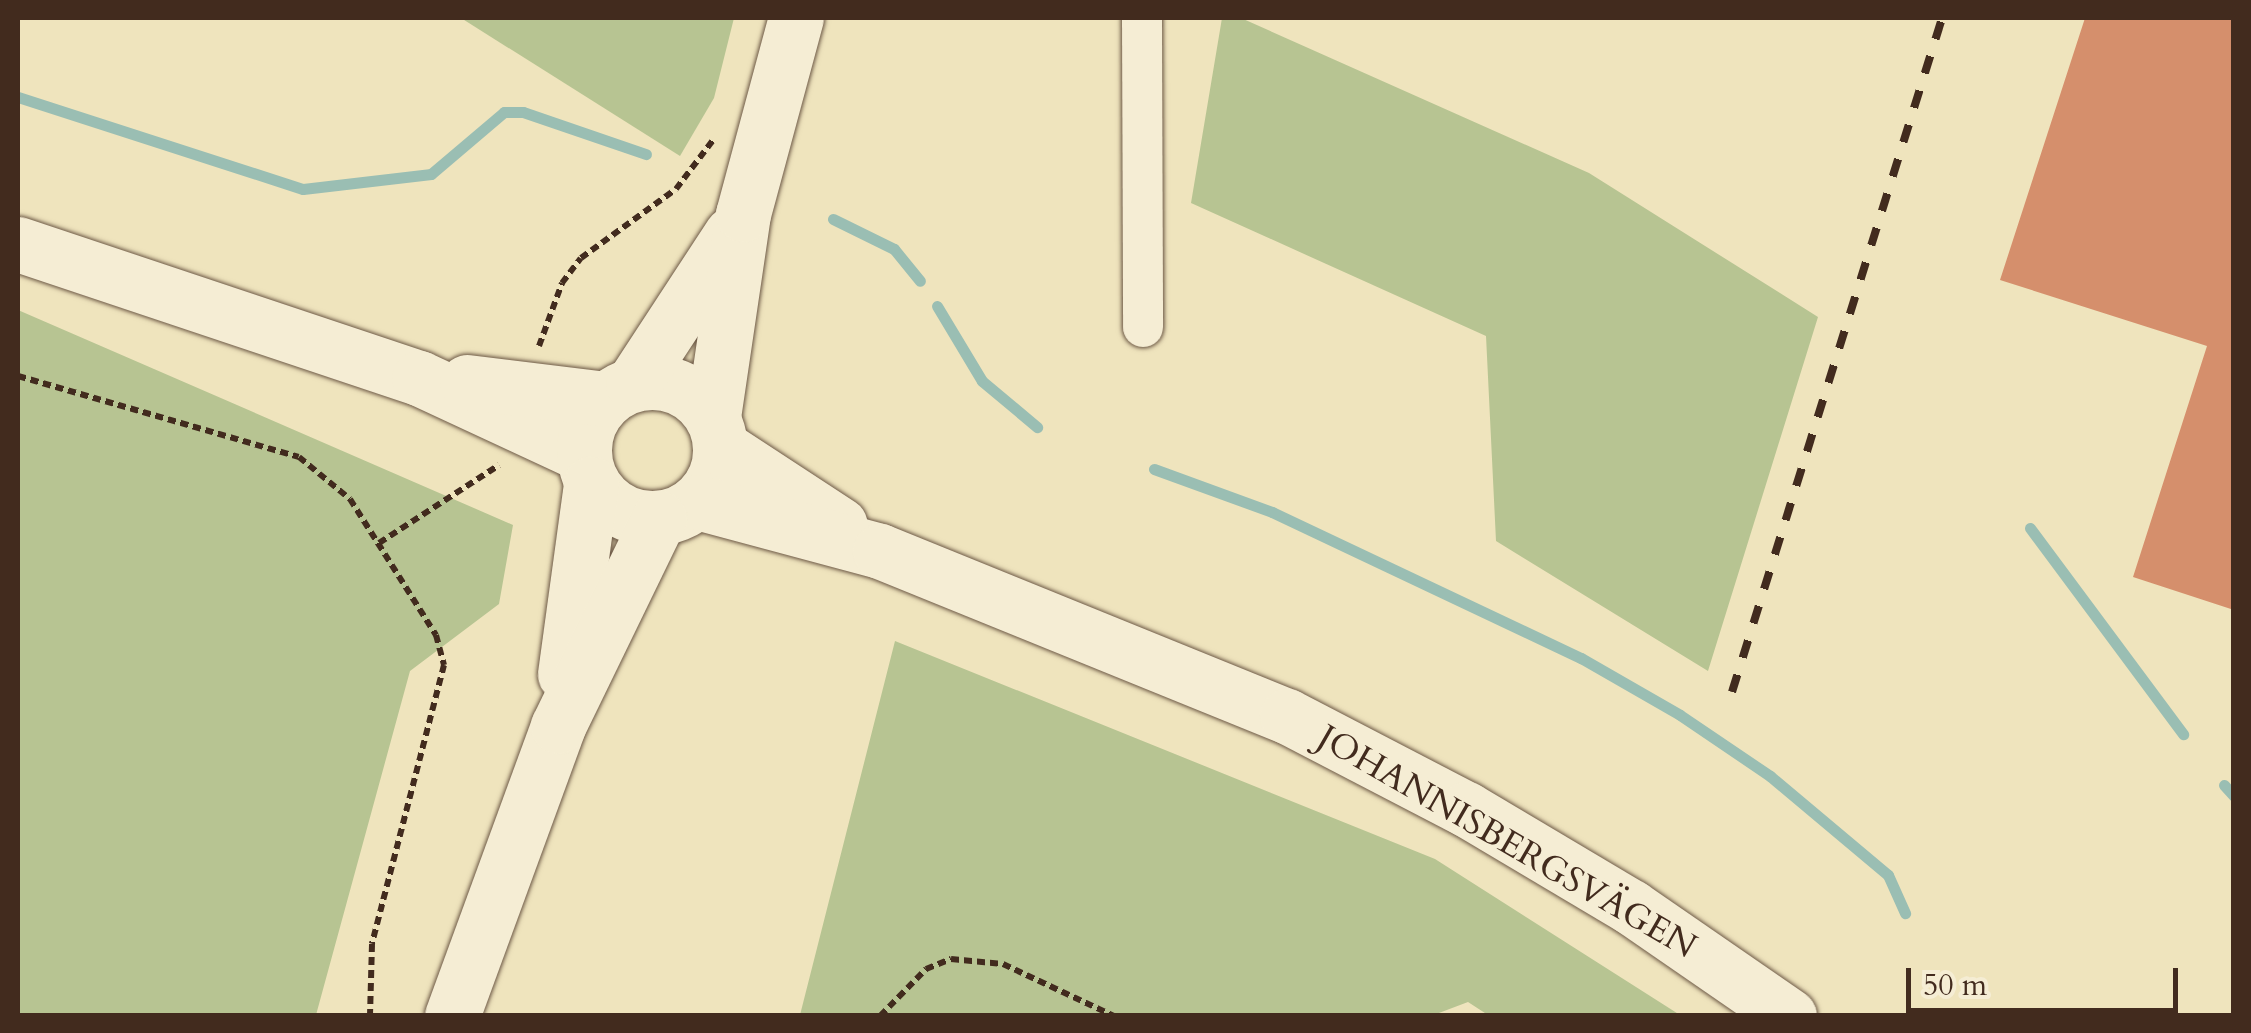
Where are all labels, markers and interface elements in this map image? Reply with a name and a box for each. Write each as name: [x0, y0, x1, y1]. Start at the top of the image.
street label: JOHANNISBERGSVÄGEN: [1310, 716, 1704, 968]
scale bar: [1911, 948, 2184, 1010]
text: 50 m: [1923, 965, 1987, 1006]

